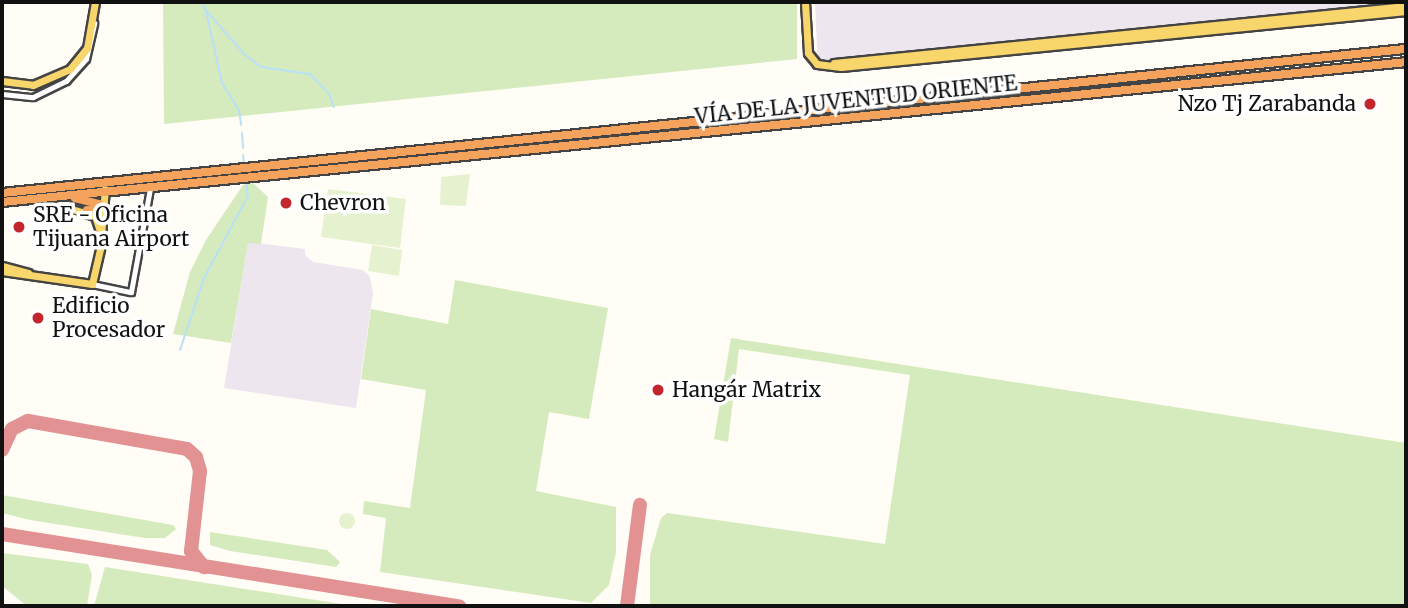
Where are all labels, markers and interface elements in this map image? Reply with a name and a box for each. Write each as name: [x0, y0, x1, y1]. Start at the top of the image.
street label: VÍA DE LA JUVENTUD ORIENTE: [694, 71, 1018, 129]
place label: Nzo Tj Zarabanda: [1178, 91, 1356, 117]
marker: Nzo Tj Zarabanda: [1362, 96, 1378, 112]
place label: Chevron: [300, 190, 386, 216]
marker: Chevron: [278, 195, 294, 211]
place label: SRE - Oficina Tijuana Airport: [33, 202, 189, 252]
marker: SRE - Oficina Tijuana Airport: [11, 219, 27, 235]
place label: Edificio Procesador: [52, 293, 165, 343]
marker: Edificio Procesador: [30, 310, 46, 326]
place label: Hangár Matrix: [672, 377, 821, 403]
marker: Hangár Matrix: [650, 382, 666, 398]

